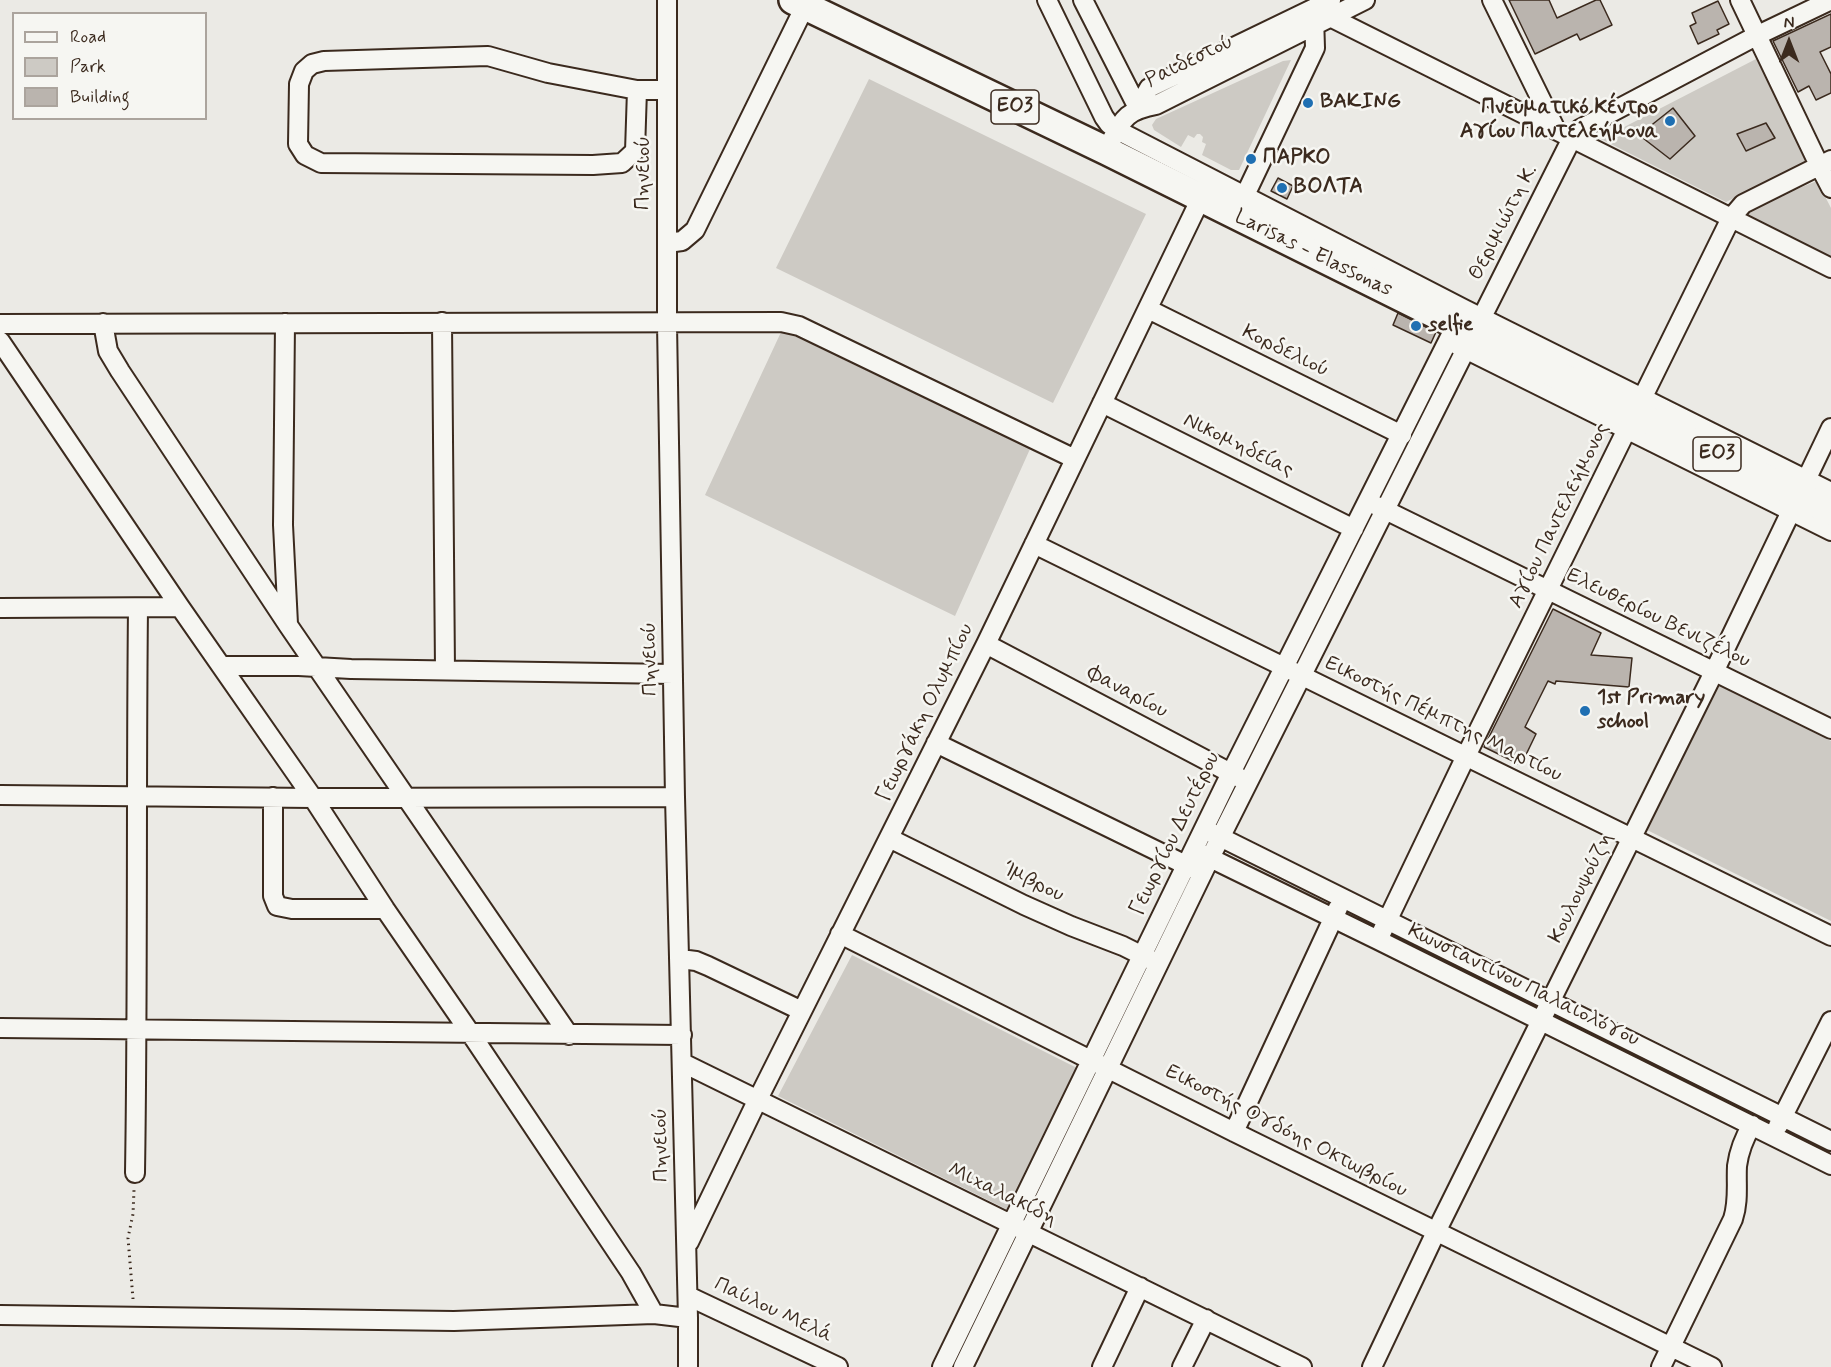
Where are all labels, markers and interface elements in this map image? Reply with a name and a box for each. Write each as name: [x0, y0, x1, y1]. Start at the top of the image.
legend: [12, 12, 207, 120]
north arrow: [1759, 12, 1819, 72]
text: N: [1784, 13, 1794, 34]
text: Road: [70, 25, 106, 49]
street label: Ραιδεστού: [1142, 30, 1238, 94]
text: Park: [70, 55, 106, 79]
text: Building: [70, 85, 130, 109]
road number: ΕΟ3: [991, 90, 1039, 124]
place label: BAKING: [1320, 90, 1401, 116]
marker: BAKING: [1301, 96, 1315, 110]
place label: Πνευματικό Κέντρο Αγίου Παντελεήμονα: [1460, 96, 1658, 146]
marker: Πνευματικό Κέντρο Αγίου Παντελεήμονα: [1663, 114, 1677, 128]
street label: Πηνειού: [632, 136, 658, 210]
place label: ΠΑΡΚΟ: [1263, 146, 1331, 172]
marker: ΠΑΡΚΟ: [1244, 152, 1258, 166]
street label: Θεριμιώτη Κ.: [1464, 161, 1544, 285]
place label: ΒΟΛΤΑ: [1294, 175, 1363, 201]
marker: ΒΟΛΤΑ: [1275, 181, 1289, 195]
street label: Larisas - Elassonas: [1230, 205, 1396, 303]
place label: selfie: [1428, 313, 1473, 339]
marker: selfie: [1409, 319, 1423, 333]
street label: Κορδελιού: [1237, 320, 1333, 384]
street label: Νικομηδείας: [1179, 408, 1297, 484]
street label: Αγίου Παντελεήμονος: [1504, 419, 1616, 613]
road number: ΕΟ3: [1693, 437, 1741, 471]
street label: Ελευθερίου Βενιζέλου: [1562, 564, 1754, 674]
street label: Γεωργάκη Ολυμπίου: [872, 620, 980, 806]
street label: Πηνειού: [638, 622, 664, 696]
street label: Εικοστής Πέμπτης Μαρτίου: [1320, 652, 1566, 788]
street label: Φαναρίου: [1082, 661, 1172, 725]
place label: 1st Primary school: [1597, 686, 1705, 736]
marker: 1st Primary school: [1578, 704, 1592, 718]
street label: Γεωργίου Δευτέρου: [1125, 748, 1227, 920]
street label: Κουλουψούζη: [1544, 828, 1620, 948]
street label: Ίμβρου: [998, 857, 1068, 909]
street label: Κωνσταντίνου Παλαιολόγου: [1403, 919, 1643, 1053]
street label: Εικοστής Ογδόης Οκτωβρίου: [1161, 1060, 1411, 1204]
street label: Πηνειού: [649, 1108, 675, 1182]
street label: Μιχαλακίδη: [943, 1158, 1061, 1232]
street label: Παύλου Μελά: [710, 1273, 836, 1349]

